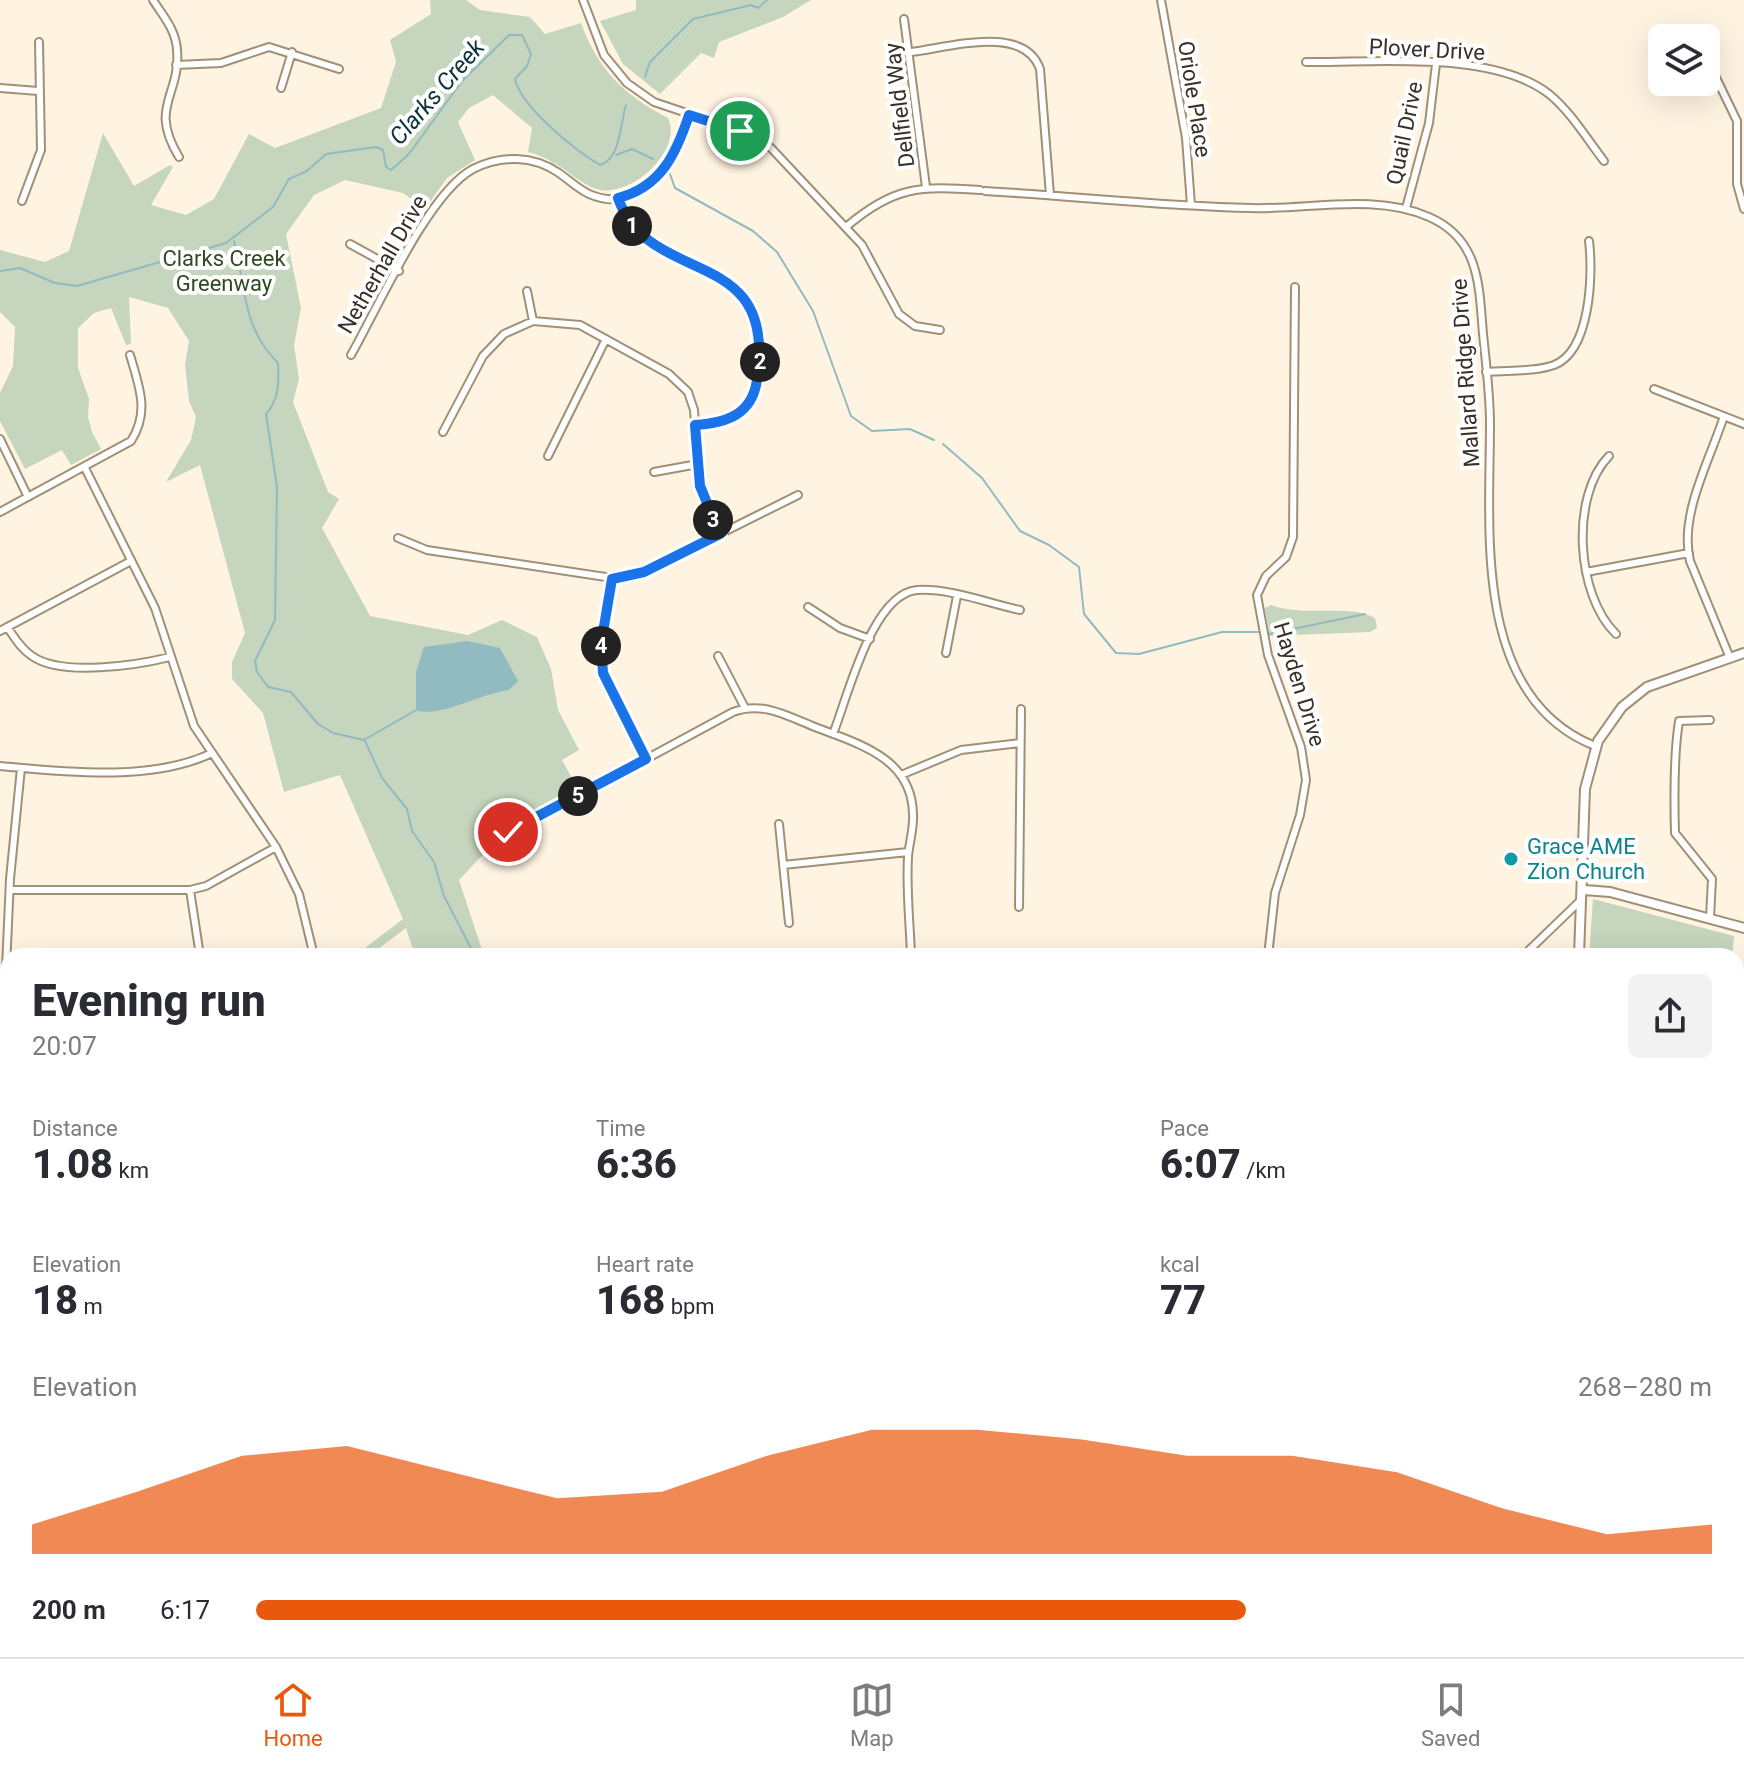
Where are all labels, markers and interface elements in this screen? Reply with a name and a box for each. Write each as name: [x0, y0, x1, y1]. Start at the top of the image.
map controls: [1648, 24, 1720, 96]
button: layers: [1648, 24, 1720, 96]
water label: Clarks Creek: [384, 33, 491, 150]
street label: Plover Drive: [1368, 34, 1486, 65]
street label: Oriole Place: [1173, 39, 1216, 159]
street label: Dellfield Way: [879, 41, 920, 169]
street label: Quail Drive: [1381, 79, 1428, 187]
pin: [706, 97, 774, 165]
icon: arrive: [718, 109, 762, 153]
street label: Netherhall Drive: [333, 191, 432, 338]
pin: 1: [612, 206, 652, 246]
text: 1: [626, 213, 638, 238]
park label: Clarks Creek Greenway: [162, 246, 286, 296]
street label: Mallard Ridge Drive: [1446, 278, 1485, 468]
pin: 2: [740, 342, 780, 382]
text: 2: [754, 349, 766, 374]
pin: 3: [693, 500, 733, 540]
text: 3: [707, 507, 719, 532]
street label: Hayden Drive: [1269, 619, 1330, 749]
pin: 4: [581, 626, 621, 666]
text: 4: [595, 633, 607, 658]
pin: 5: [558, 776, 598, 816]
text: 5: [572, 783, 584, 808]
pin: [474, 798, 542, 866]
icon: check: [486, 810, 530, 854]
place label: Grace AME Zion Church: [1527, 834, 1645, 884]
marker: Grace AME Zion Church: [1502, 850, 1520, 868]
button: share: [1628, 974, 1712, 1058]
text: Evening run: [32, 975, 266, 1027]
text: 20:07: [32, 1031, 97, 1061]
text: Distance: [32, 1116, 118, 1141]
text: Time: [596, 1116, 645, 1141]
text: Pace: [1160, 1116, 1209, 1141]
text: 1.08: [32, 1141, 113, 1188]
text: 6:36: [596, 1141, 677, 1188]
text: 6:07: [1160, 1141, 1241, 1188]
text: km: [113, 1158, 149, 1183]
text: /km: [1241, 1158, 1286, 1183]
text: Elevation: [32, 1252, 121, 1277]
text: Heart rate: [596, 1252, 694, 1277]
text: kcal: [1160, 1252, 1200, 1277]
text: 18: [32, 1277, 78, 1324]
text: 168: [596, 1277, 665, 1324]
text: 77: [1160, 1277, 1206, 1324]
text: m: [78, 1294, 103, 1319]
text: bpm: [665, 1294, 715, 1319]
text: Elevation: [32, 1372, 137, 1402]
text: 268–280 m: [1578, 1372, 1712, 1402]
text: 200 m: [32, 1595, 106, 1625]
text: 6:17: [160, 1595, 210, 1625]
tab: Home: [264, 1678, 323, 1751]
tab: Map: [850, 1678, 894, 1751]
tab: Saved: [1421, 1678, 1480, 1751]

